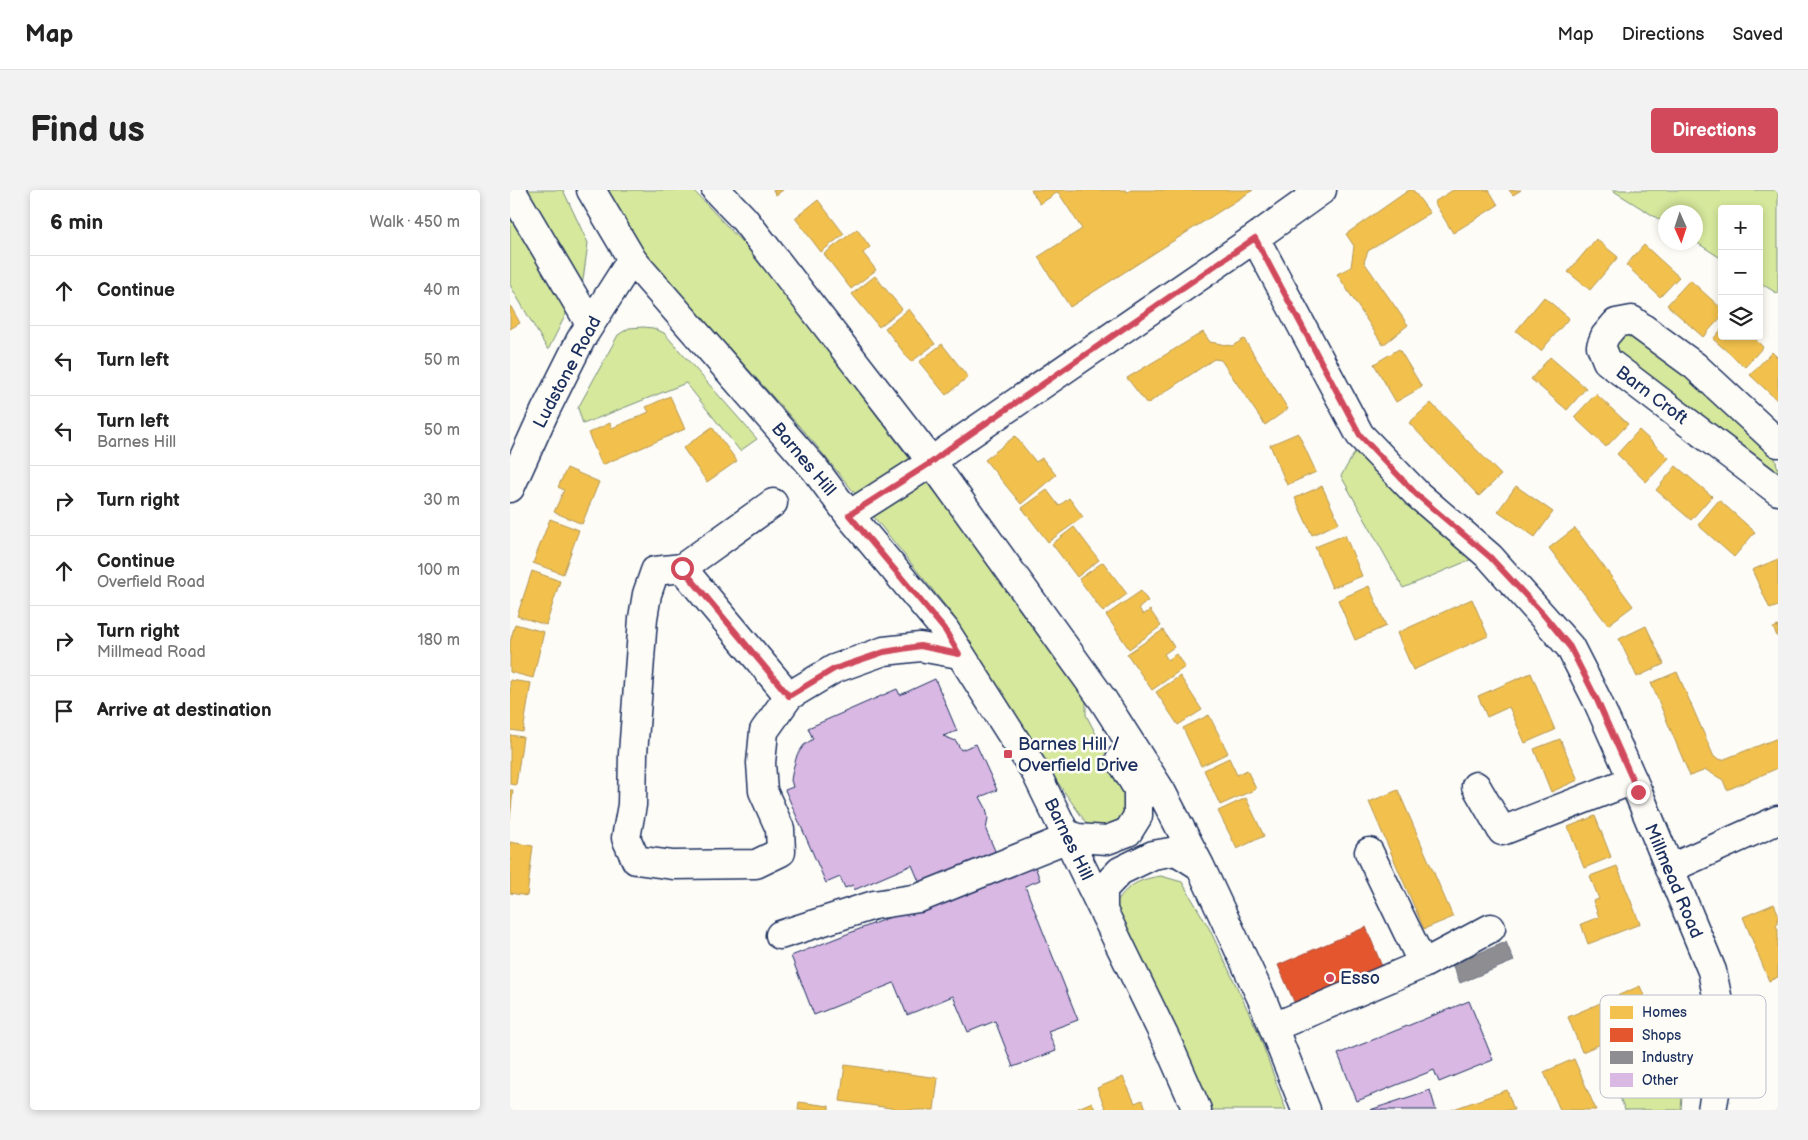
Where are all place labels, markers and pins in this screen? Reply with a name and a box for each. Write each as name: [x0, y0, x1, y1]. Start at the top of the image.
place label: Barnes Hill / Overfield Drive: [1018, 734, 1138, 776]
marker: Barnes Hill / Overfield Drive: [1002, 748, 1014, 760]
place label: Esso: [1340, 968, 1380, 989]
marker: Esso: [1324, 972, 1336, 984]

